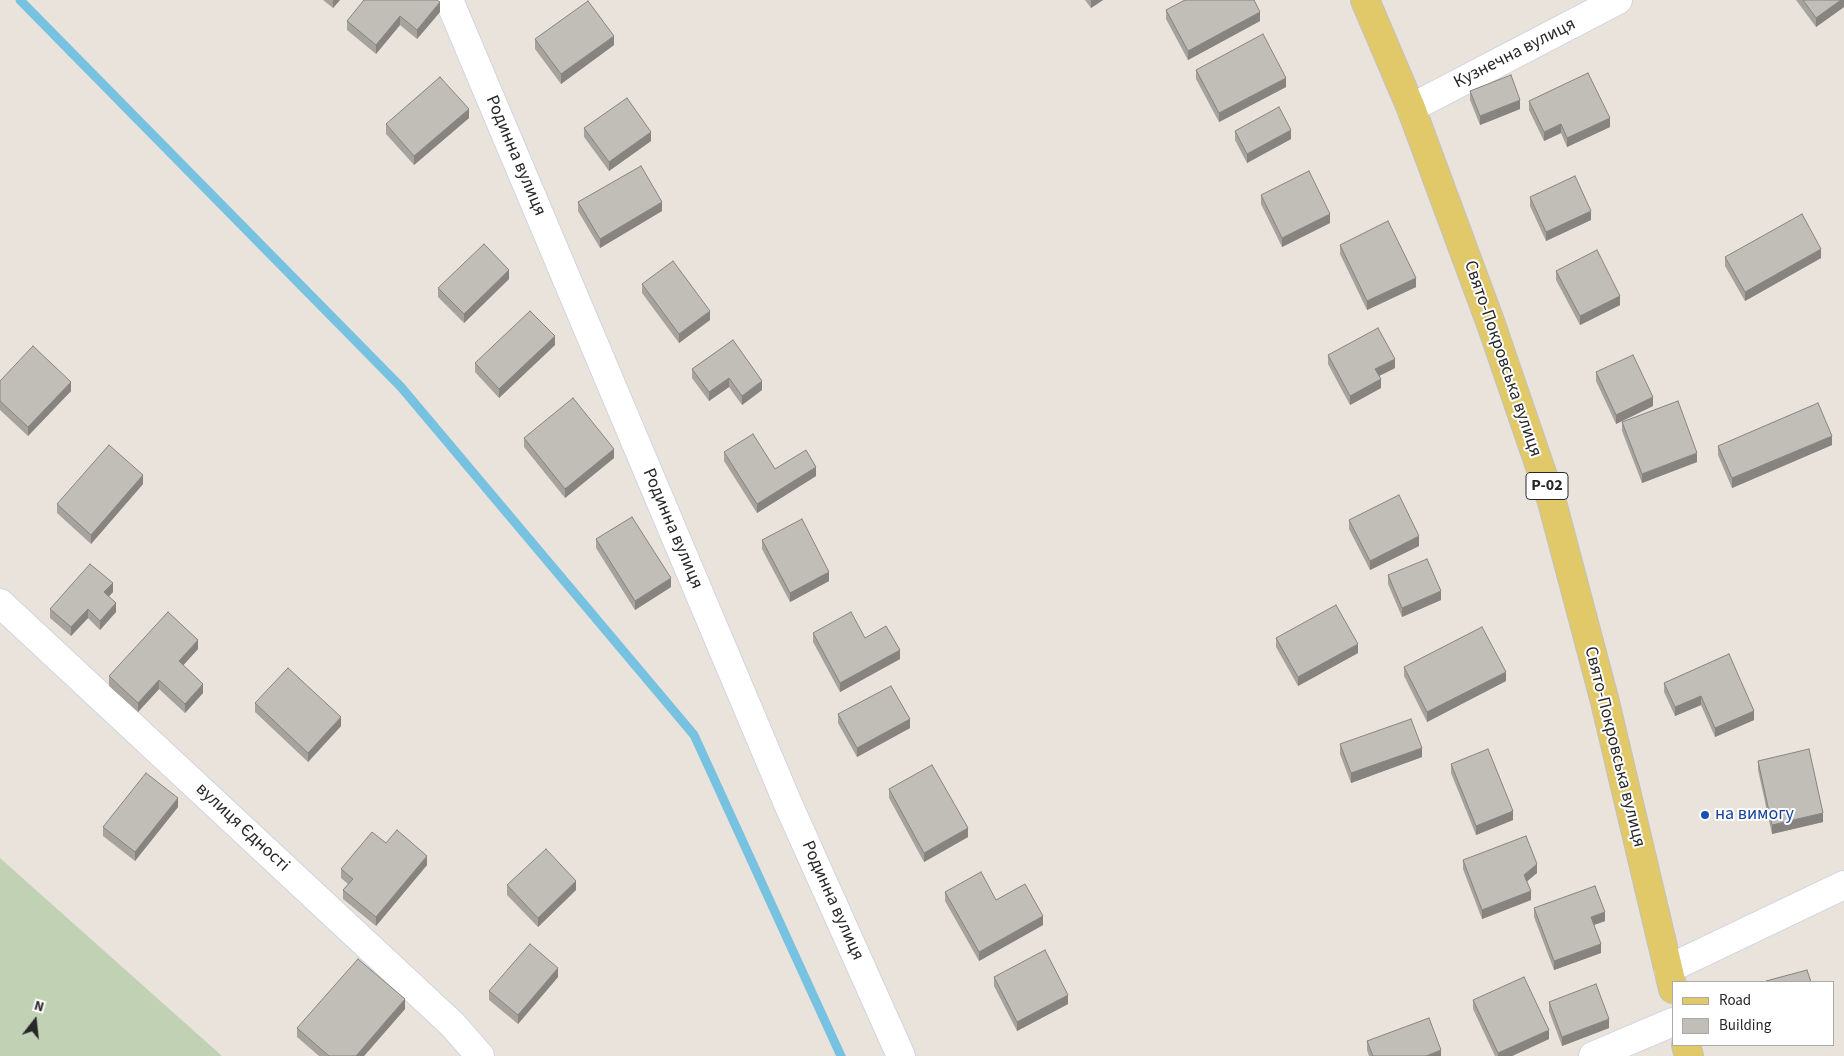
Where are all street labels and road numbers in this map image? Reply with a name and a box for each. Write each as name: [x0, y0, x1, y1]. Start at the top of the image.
street label: Кузнечна вулиця: [1450, 14, 1580, 94]
street label: Родинна вулиця: [480, 93, 550, 219]
street label: Свято-Покровська вулиця: [1458, 258, 1546, 460]
street label: Родинна вулиця: [637, 466, 707, 592]
road number: Р-02: [1526, 472, 1568, 500]
street label: Свято-Покровська вулиця: [1579, 644, 1649, 850]
street label: вулиця Єдності: [191, 779, 293, 877]
street label: Родинна вулиця: [796, 838, 868, 964]

